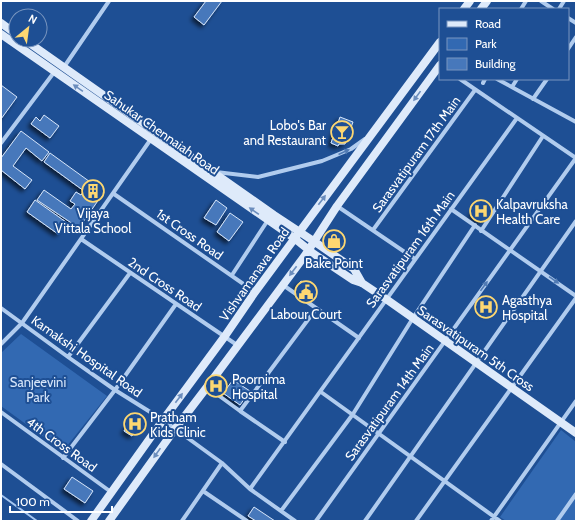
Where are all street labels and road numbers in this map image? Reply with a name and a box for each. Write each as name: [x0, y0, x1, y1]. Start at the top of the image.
street label: Sahukar Chennaiah Road: [102, 86, 222, 178]
street label: Sarasvatipuram 17th Main: [369, 93, 463, 215]
street label: Sarasvatipuram 16th Main: [362, 188, 458, 310]
street label: 1st Cross Road: [154, 205, 226, 263]
street label: Vishvamanava Road: [216, 224, 292, 324]
street label: 2nd Cross Road: [125, 254, 205, 314]
street label: Sarasvatipuram 5th Cross: [415, 302, 538, 395]
street label: Kamakshi Hospital Road: [29, 312, 145, 400]
street label: Sarasvatipuram 14th Main: [341, 340, 437, 464]
street label: 4th Cross Road: [24, 413, 100, 475]

